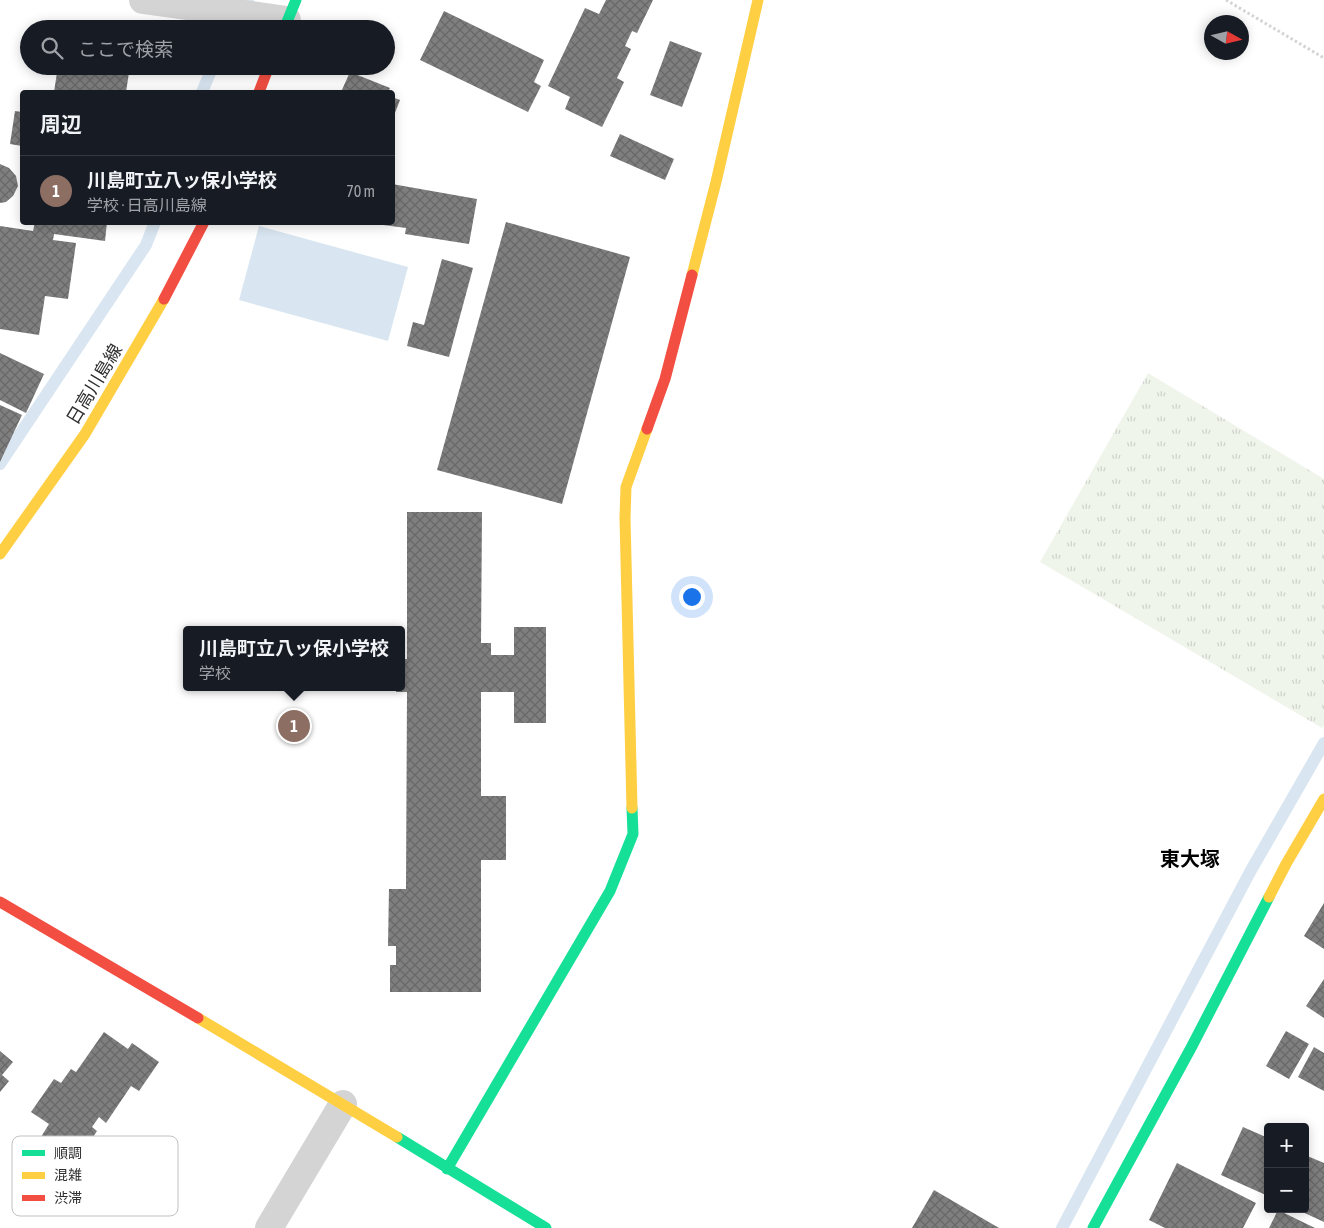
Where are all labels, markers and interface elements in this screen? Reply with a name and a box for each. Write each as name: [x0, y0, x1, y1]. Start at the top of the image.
north arrow: [1204, 15, 1249, 60]
search box: [20, 20, 395, 75]
icon: search: [38, 34, 66, 62]
text: ここで検索: [78, 38, 173, 60]
text: 周辺: [40, 112, 82, 136]
text: 川島町立八ッ保小学校: [87, 169, 277, 191]
text: 1: [52, 182, 60, 200]
text: 70 m: [346, 182, 375, 200]
text: 学校 · 日高川島線: [87, 196, 207, 214]
street label: 日高川島線: [62, 340, 126, 428]
your location: [679, 584, 705, 610]
popup: [183, 626, 405, 691]
text: 川島町立八ッ保小学校: [199, 637, 389, 659]
text: 学校: [199, 664, 231, 682]
pin: 1: [278, 707, 310, 745]
district label: 東大塚: [1160, 847, 1220, 870]
map controls: [1264, 1123, 1309, 1213]
button: +: [1264, 1123, 1309, 1168]
legend: [12, 1136, 178, 1216]
text: 順調: [54, 1145, 82, 1161]
text: 混雑: [54, 1167, 82, 1183]
button: −: [1264, 1168, 1309, 1213]
text: 渋滞: [54, 1190, 82, 1206]

